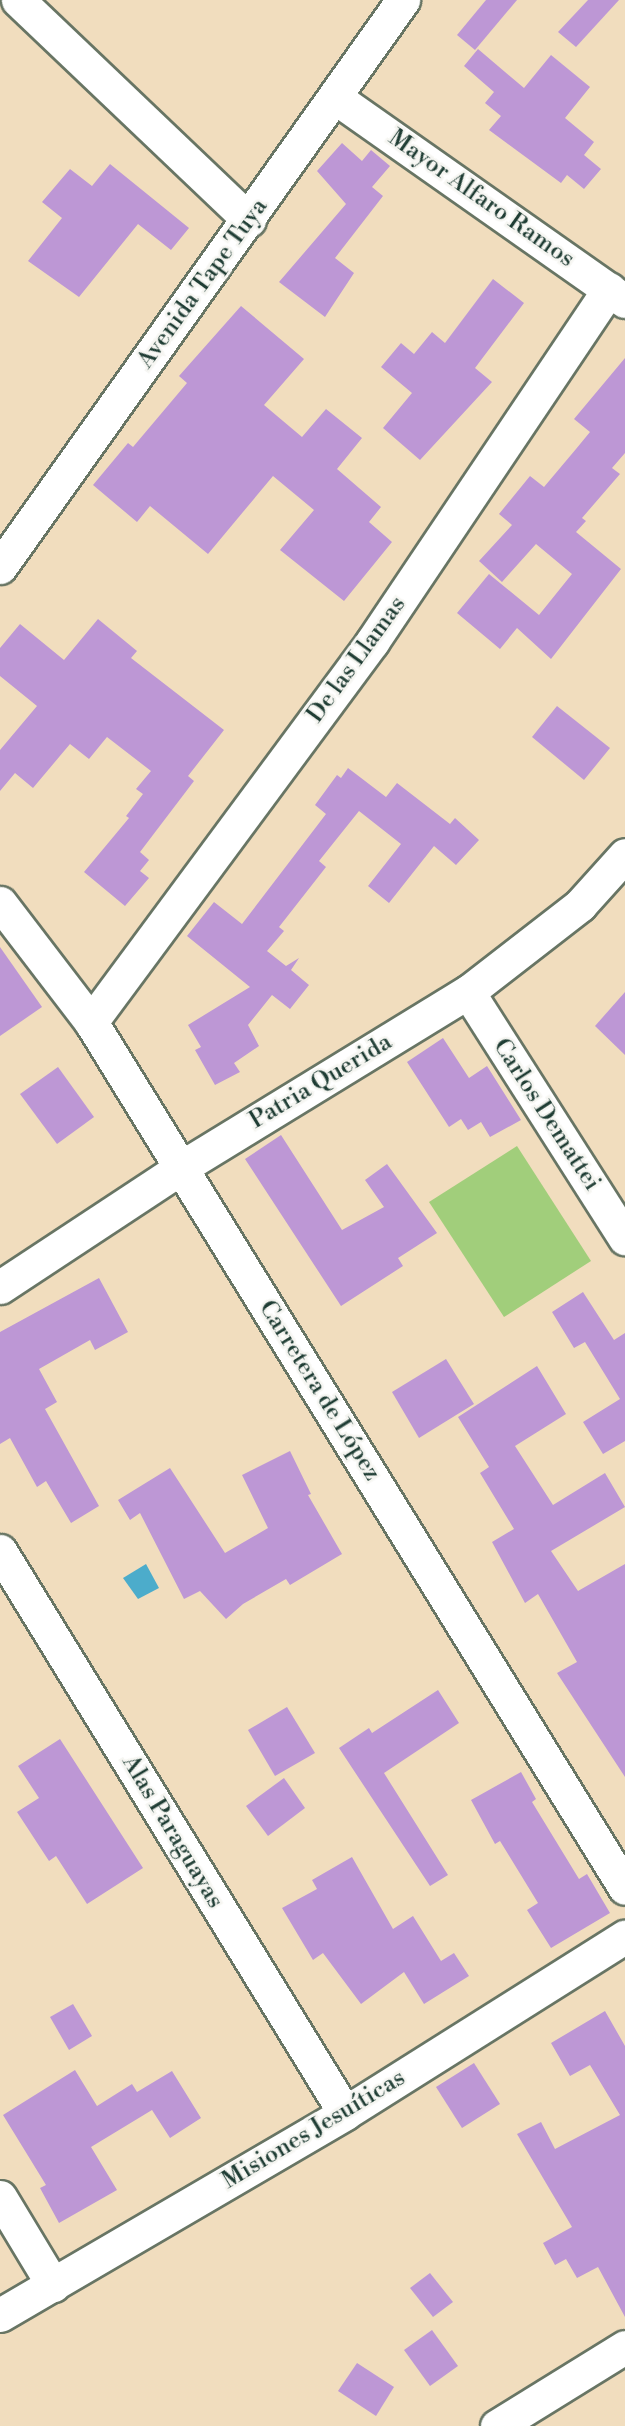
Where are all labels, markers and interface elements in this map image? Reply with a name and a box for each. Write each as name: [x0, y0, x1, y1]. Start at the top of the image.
street label: Mayor Alfaro Ramos: [382, 124, 580, 274]
street label: Avenida Tape Tuya: [132, 194, 274, 374]
street label: De las Llamas: [301, 591, 413, 729]
street label: Patria Querida: [245, 1028, 397, 1136]
street label: Carlos Demattei: [486, 1034, 606, 1196]
street label: Carretera de López: [252, 1296, 386, 1486]
street label: Alas Paraguayas: [115, 1750, 229, 1914]
street label: Misiones Jesuíticas: [217, 2064, 411, 2196]

